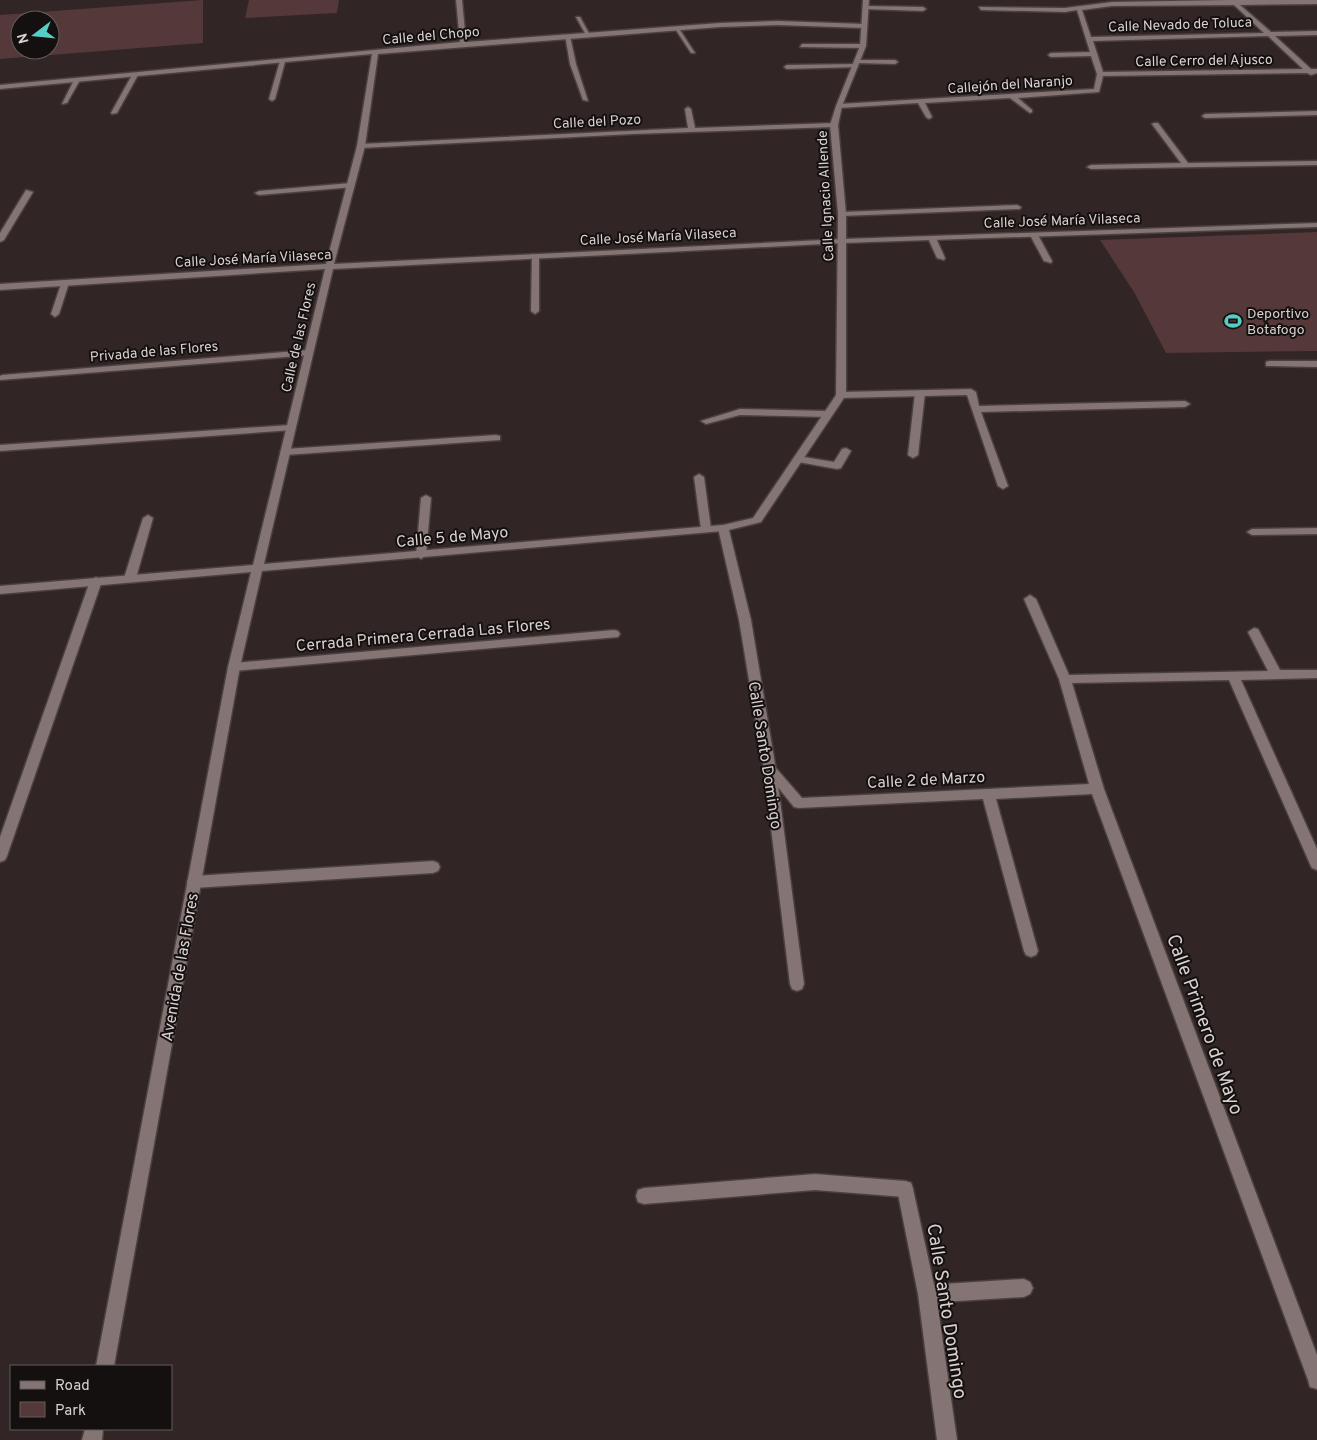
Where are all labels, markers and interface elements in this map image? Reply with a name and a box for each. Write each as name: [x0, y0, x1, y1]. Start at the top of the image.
north arrow: [10, 10, 60, 60]
street label: Calle Nevado de Toluca: [1108, 14, 1252, 37]
street label: Calle del Chopo: [382, 24, 481, 49]
text: N: [14, 31, 34, 45]
street label: Calle Cerro del Ajusco: [1135, 52, 1273, 71]
street label: Callejón del Naranjo: [947, 73, 1074, 98]
street label: Calle del Pozo: [553, 112, 642, 133]
street label: Calle Ignacio Allende: [815, 130, 838, 262]
street label: Calle José María Vilaseca: [983, 210, 1141, 233]
street label: Calle José María Vilaseca: [579, 225, 737, 250]
street label: Calle José María Vilaseca: [174, 247, 332, 272]
street label: Calle de las Flores: [279, 281, 320, 394]
place label: Deportivo Botafogo: [1247, 306, 1309, 339]
sports icon: Deportivo Botafogo: [1223, 311, 1243, 331]
street label: Privada de las Flores: [89, 338, 219, 367]
street label: Calle 5 de Mayo: [395, 523, 509, 553]
street label: Cerrada Primera Cerrada Las Flores: [295, 615, 551, 657]
street label: Calle Santo Domingo: [742, 680, 786, 831]
street label: Calle 2 de Marzo: [866, 768, 986, 794]
street label: Avenida de las Flores: [158, 892, 204, 1043]
street label: Calle Primero de Mayo: [1160, 931, 1248, 1118]
street label: Calle Santo Domingo: [920, 1222, 972, 1401]
legend: [10, 1365, 172, 1430]
text: Road: [55, 1377, 90, 1396]
text: Park: [55, 1402, 86, 1421]

